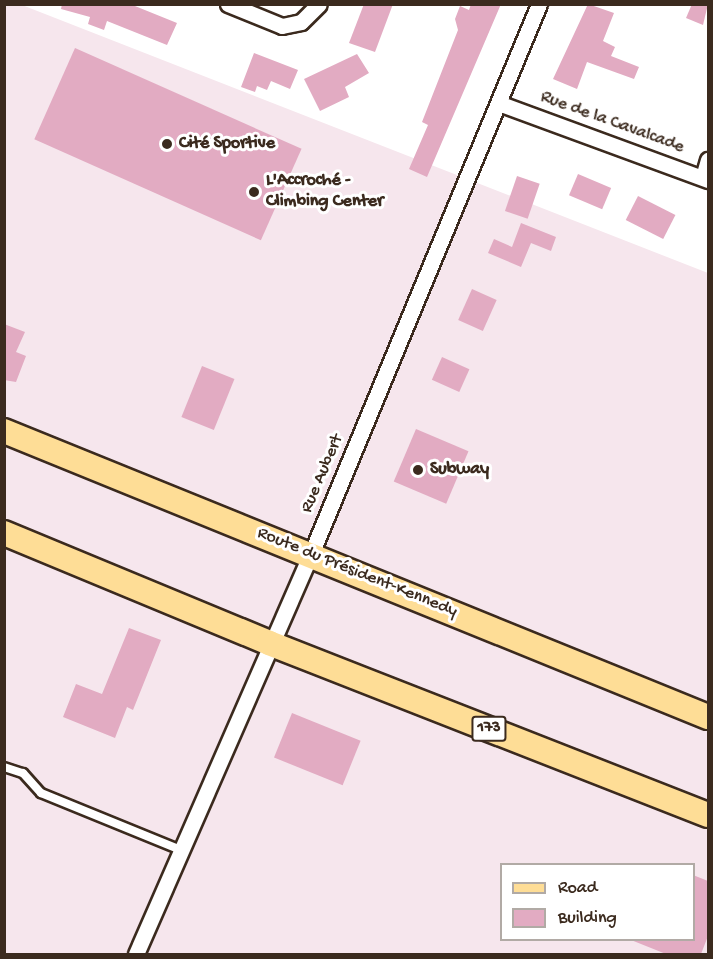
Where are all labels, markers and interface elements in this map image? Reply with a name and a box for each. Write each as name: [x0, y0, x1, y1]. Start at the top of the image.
street label: Rue de la Cavalcade: [537, 87, 687, 159]
place label: Cité Sportive: [179, 133, 275, 155]
marker: Cité Sportive: [160, 137, 174, 151]
place label: L'Accroché - Climbing Center: [266, 171, 383, 213]
marker: L'Accroché - Climbing Center: [247, 185, 261, 199]
street label: Rue Aubert: [297, 432, 349, 516]
place label: Subway: [430, 459, 489, 481]
marker: Subway: [411, 463, 425, 477]
street label: Route du Président-Kennedy: [254, 523, 460, 623]
road number: 173: [471, 716, 507, 742]
legend: [500, 863, 695, 941]
text: Road: [558, 878, 597, 899]
text: Building: [558, 908, 617, 929]

